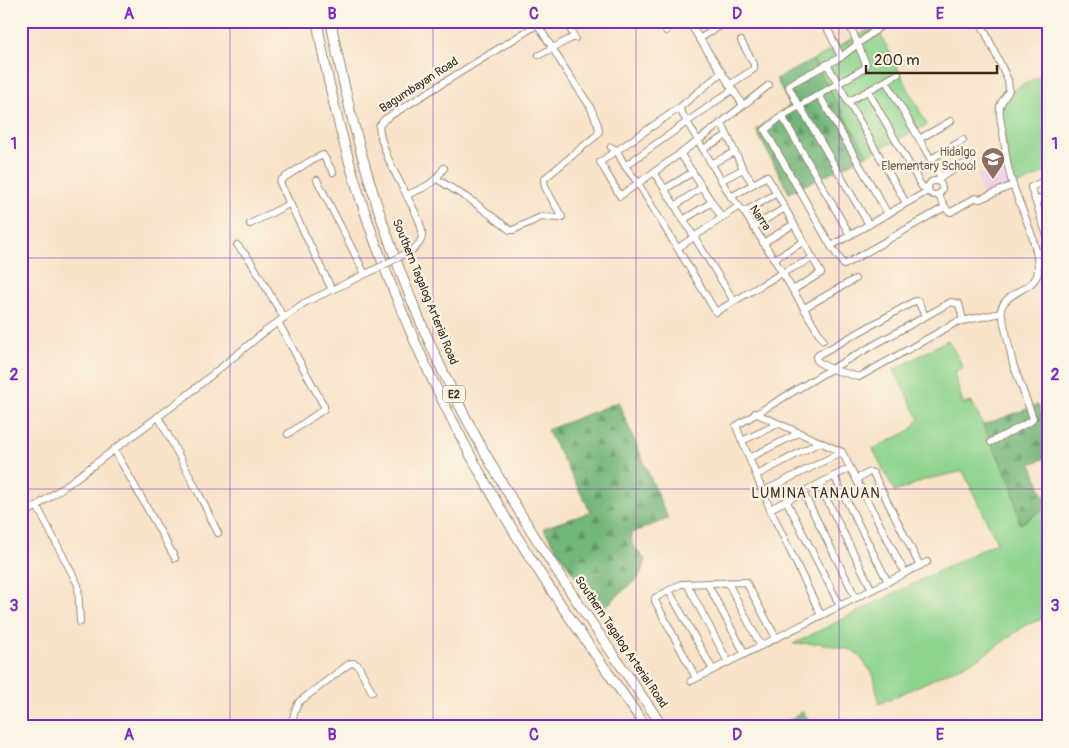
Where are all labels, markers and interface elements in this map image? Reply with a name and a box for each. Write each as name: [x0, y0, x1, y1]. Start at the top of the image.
text: A: [124, 4, 135, 24]
text: B: [327, 4, 337, 24]
text: C: [529, 4, 539, 24]
text: D: [732, 4, 742, 24]
text: E: [936, 4, 945, 24]
scale bar: [866, 42, 998, 74]
text: 200 m: [874, 51, 919, 70]
street label: Bagumbayan Road: [377, 54, 461, 116]
text: 1: [11, 134, 17, 154]
text: 1: [1052, 134, 1058, 154]
place label: Hidalgo Elementary School: [881, 145, 977, 174]
school or university icon: Hidalgo Elementary School: [980, 146, 1006, 180]
street label: Narra: [746, 202, 774, 234]
street label: Southern Tagalog Arterial Road: [389, 217, 461, 367]
text: 2: [10, 365, 19, 385]
text: 2: [1051, 365, 1060, 385]
road number: E2: [443, 386, 465, 402]
district label: LUMINA TANAUAN: [751, 485, 881, 502]
street label: Southern Tagalog Arterial Road: [571, 573, 671, 711]
text: 3: [10, 596, 19, 616]
text: 3: [1051, 596, 1060, 616]
text: A: [124, 725, 135, 745]
text: B: [327, 725, 337, 745]
text: C: [529, 725, 539, 745]
text: D: [732, 725, 742, 745]
text: E: [936, 725, 945, 745]

